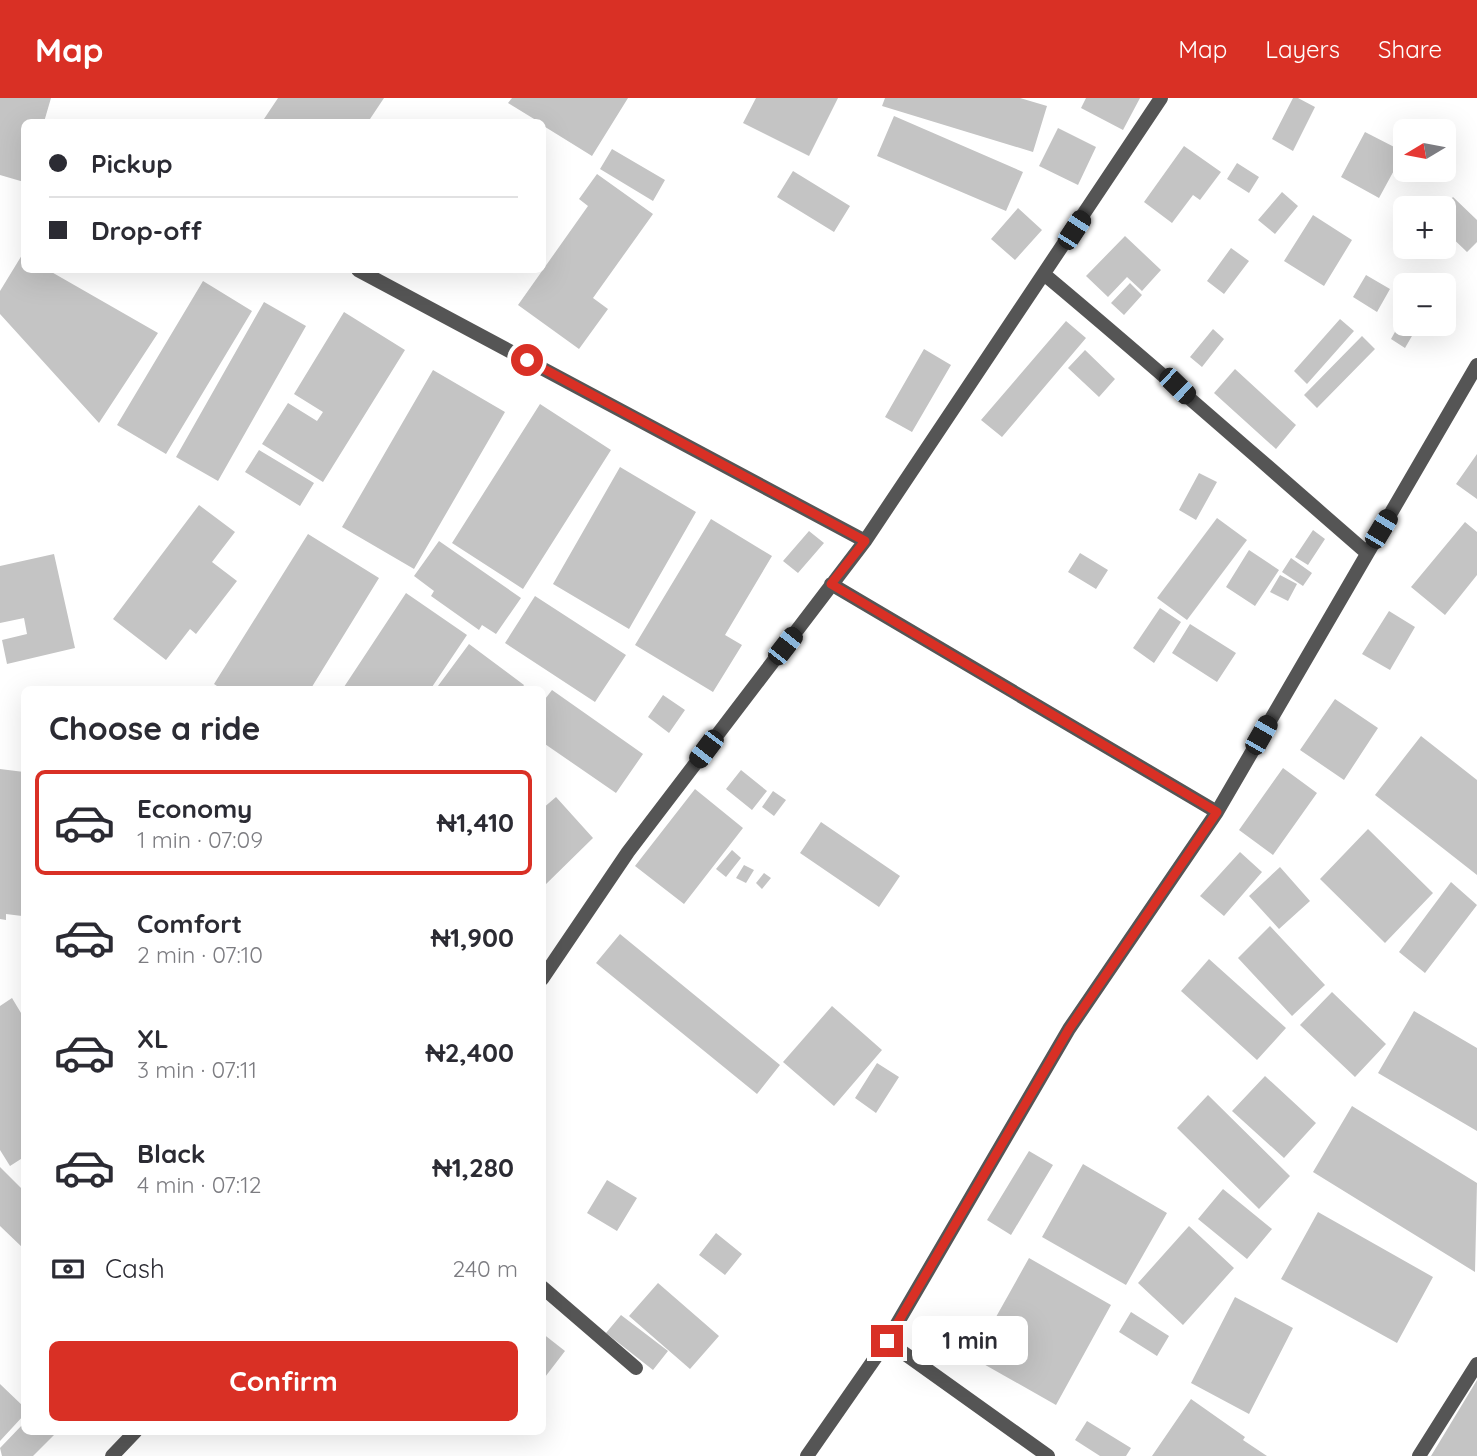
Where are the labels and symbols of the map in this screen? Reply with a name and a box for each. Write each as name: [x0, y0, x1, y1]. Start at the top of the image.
north arrow: [1393, 119, 1456, 182]
car: [1054, 207, 1095, 253]
route start: [511, 344, 543, 376]
car: [1155, 364, 1200, 408]
car: [1362, 506, 1401, 552]
car: [764, 623, 807, 669]
car: [1242, 712, 1281, 758]
car: [685, 726, 728, 772]
callout: 1 min: [912, 1316, 1027, 1366]
route end: [871, 1325, 903, 1357]

